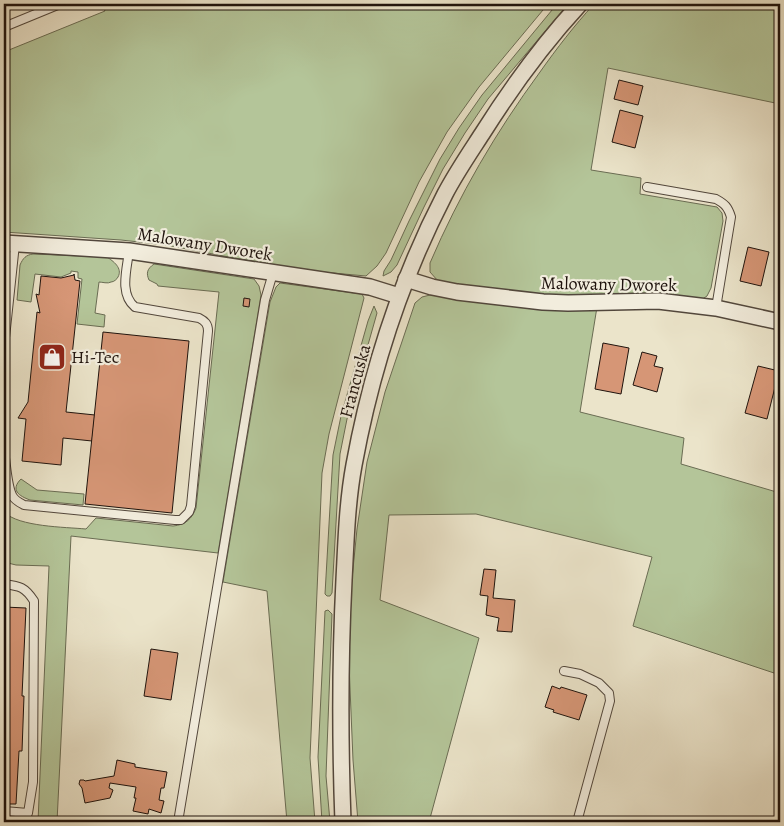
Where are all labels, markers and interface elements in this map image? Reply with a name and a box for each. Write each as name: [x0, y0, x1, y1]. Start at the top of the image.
street label: Malowany Dworek: [136, 221, 274, 267]
street label: Malowany Dworek: [541, 271, 677, 297]
street label: Francuska: [334, 341, 377, 421]
shop icon: Hi-Tec: [37, 342, 67, 372]
place label: Hi-Tec: [71, 345, 120, 369]

